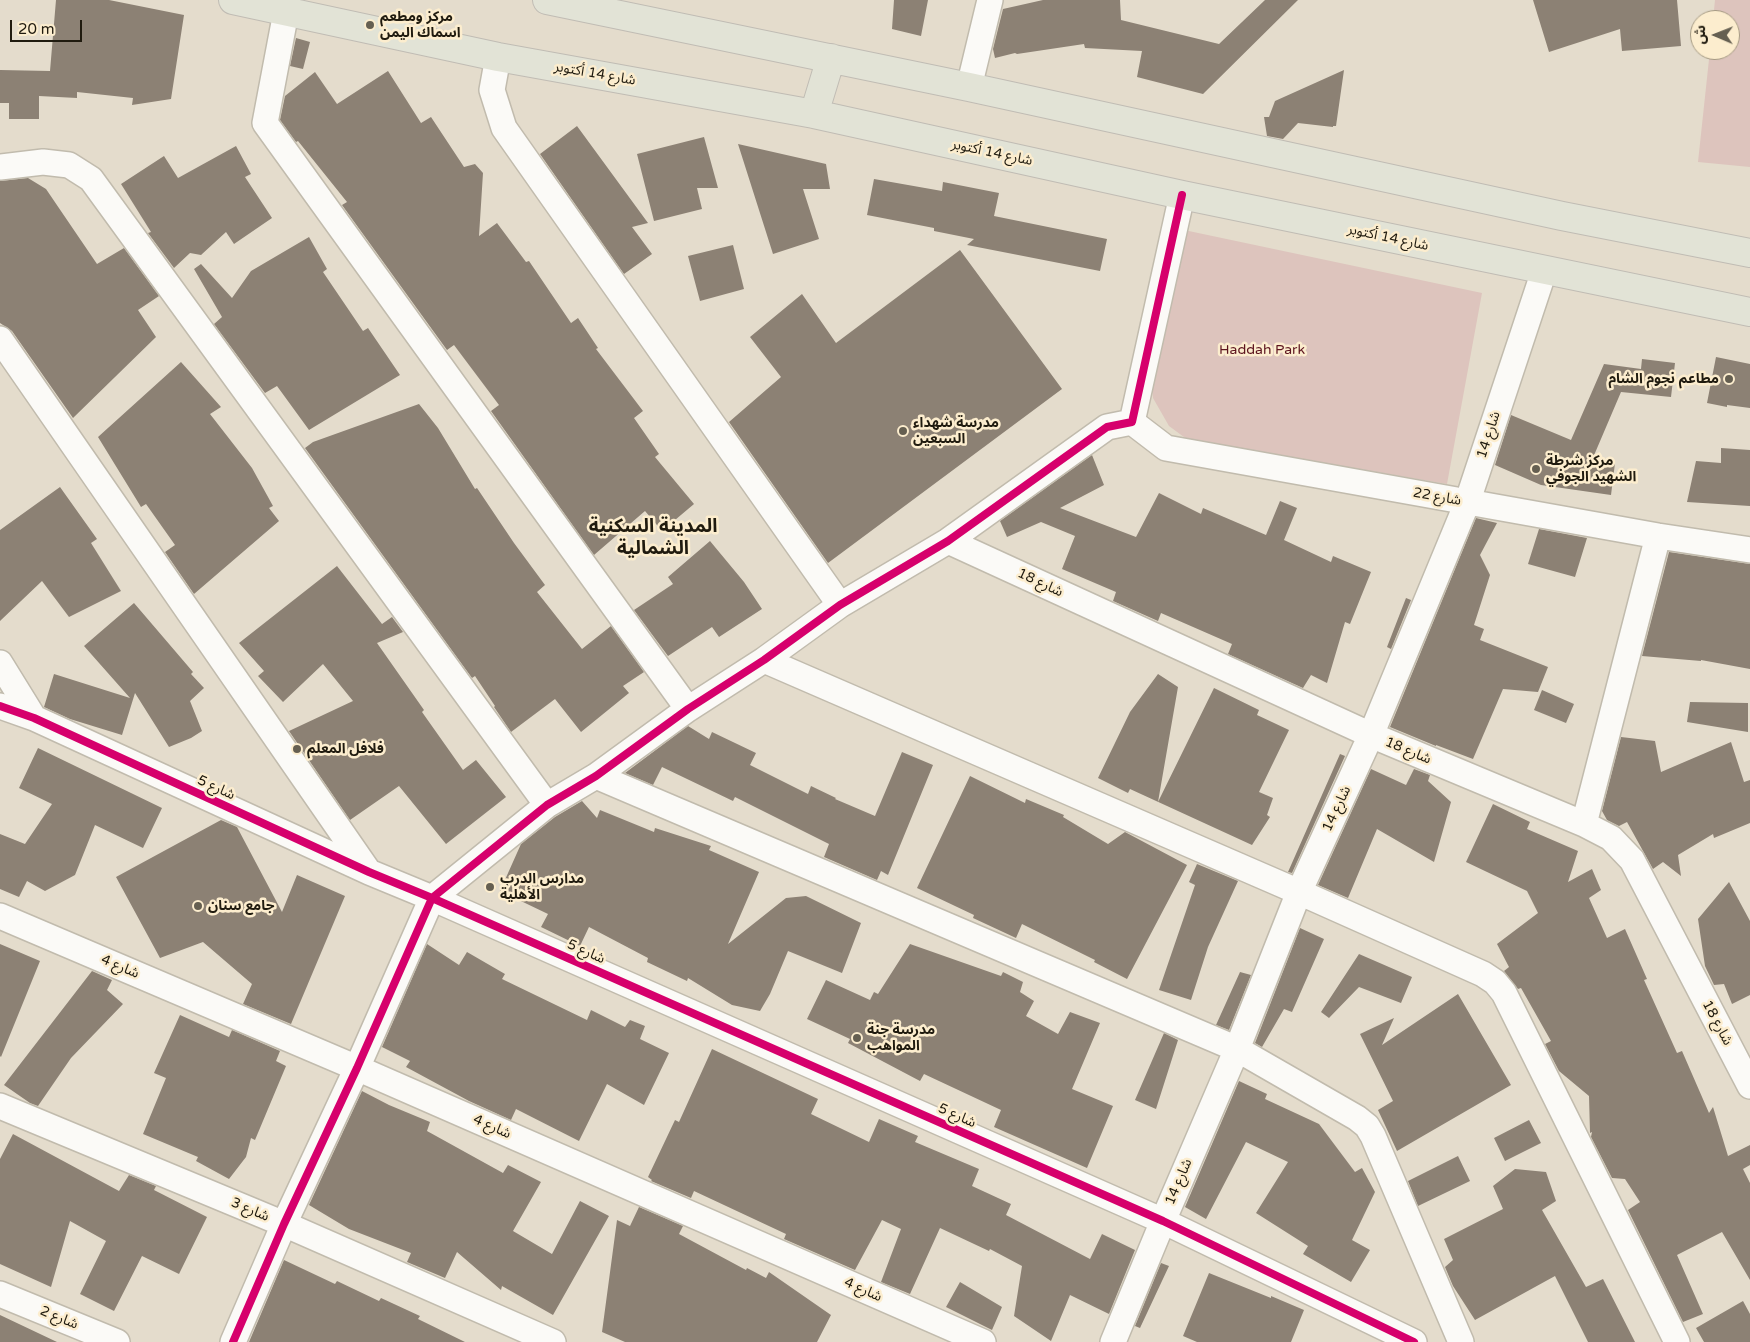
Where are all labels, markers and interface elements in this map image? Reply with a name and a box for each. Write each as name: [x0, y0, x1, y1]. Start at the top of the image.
place label: مركز ومطعم اسماك اليمن: [380, 9, 461, 41]
scale bar: [12, 10, 85, 42]
north arrow: [1690, 10, 1740, 60]
marker: مركز ومطعم اسماك اليمن: [364, 19, 376, 31]
text: 20 m: [18, 20, 55, 38]
text: ش: [1692, 25, 1709, 44]
street label: شارع 14 أكتوبر: [553, 59, 637, 89]
street label: شارع 14 أكتوبر: [950, 136, 1034, 170]
street label: شارع 14 أكتوبر: [1346, 221, 1430, 255]
park label: Haddah Park: [1219, 342, 1305, 358]
place label: مطاعم نجوم الشام: [1608, 371, 1719, 387]
marker: مطاعم نجوم الشام: [1723, 373, 1735, 385]
street label: شارع 14: [1474, 409, 1504, 461]
place label: مدرسة شهداء السبعين: [913, 415, 999, 448]
marker: مدرسة شهداء السبعين: [897, 425, 909, 437]
place label: مركز شرطة الشهيد الجوفي: [1546, 453, 1636, 486]
marker: مركز شرطة الشهيد الجوفي: [1530, 463, 1542, 475]
street label: شارع 22: [1412, 485, 1462, 509]
district label: المدينة السكنية الشمالية: [589, 516, 717, 560]
street label: شارع 18: [1014, 565, 1066, 601]
street label: شارع 18: [1382, 734, 1434, 768]
place label: فلافل المعلم: [307, 741, 384, 757]
marker: فلافل المعلم: [291, 743, 303, 755]
street label: شارع 5: [194, 772, 238, 804]
street label: شارع 14: [1319, 783, 1355, 835]
place label: مدارس الدرب الأهلية: [500, 871, 584, 904]
marker: مدارس الدرب الأهلية: [484, 881, 496, 893]
place label: جامع سنان: [208, 898, 275, 914]
marker: جامع سنان: [192, 900, 204, 912]
street label: شارع 5: [564, 936, 608, 968]
street label: شارع 4: [98, 952, 142, 982]
street label: شارع 18: [1698, 998, 1736, 1048]
place label: مدرسة جنة المواهب: [867, 1022, 935, 1054]
marker: مدرسة جنة المواهب: [851, 1032, 863, 1044]
street label: شارع 5: [935, 1100, 979, 1132]
street label: شارع 4: [470, 1111, 514, 1143]
street label: شارع 14: [1162, 1156, 1196, 1208]
street label: شارع 3: [228, 1195, 272, 1225]
street label: شارع 4: [841, 1274, 885, 1306]
street label: شارع 2: [37, 1303, 81, 1333]

